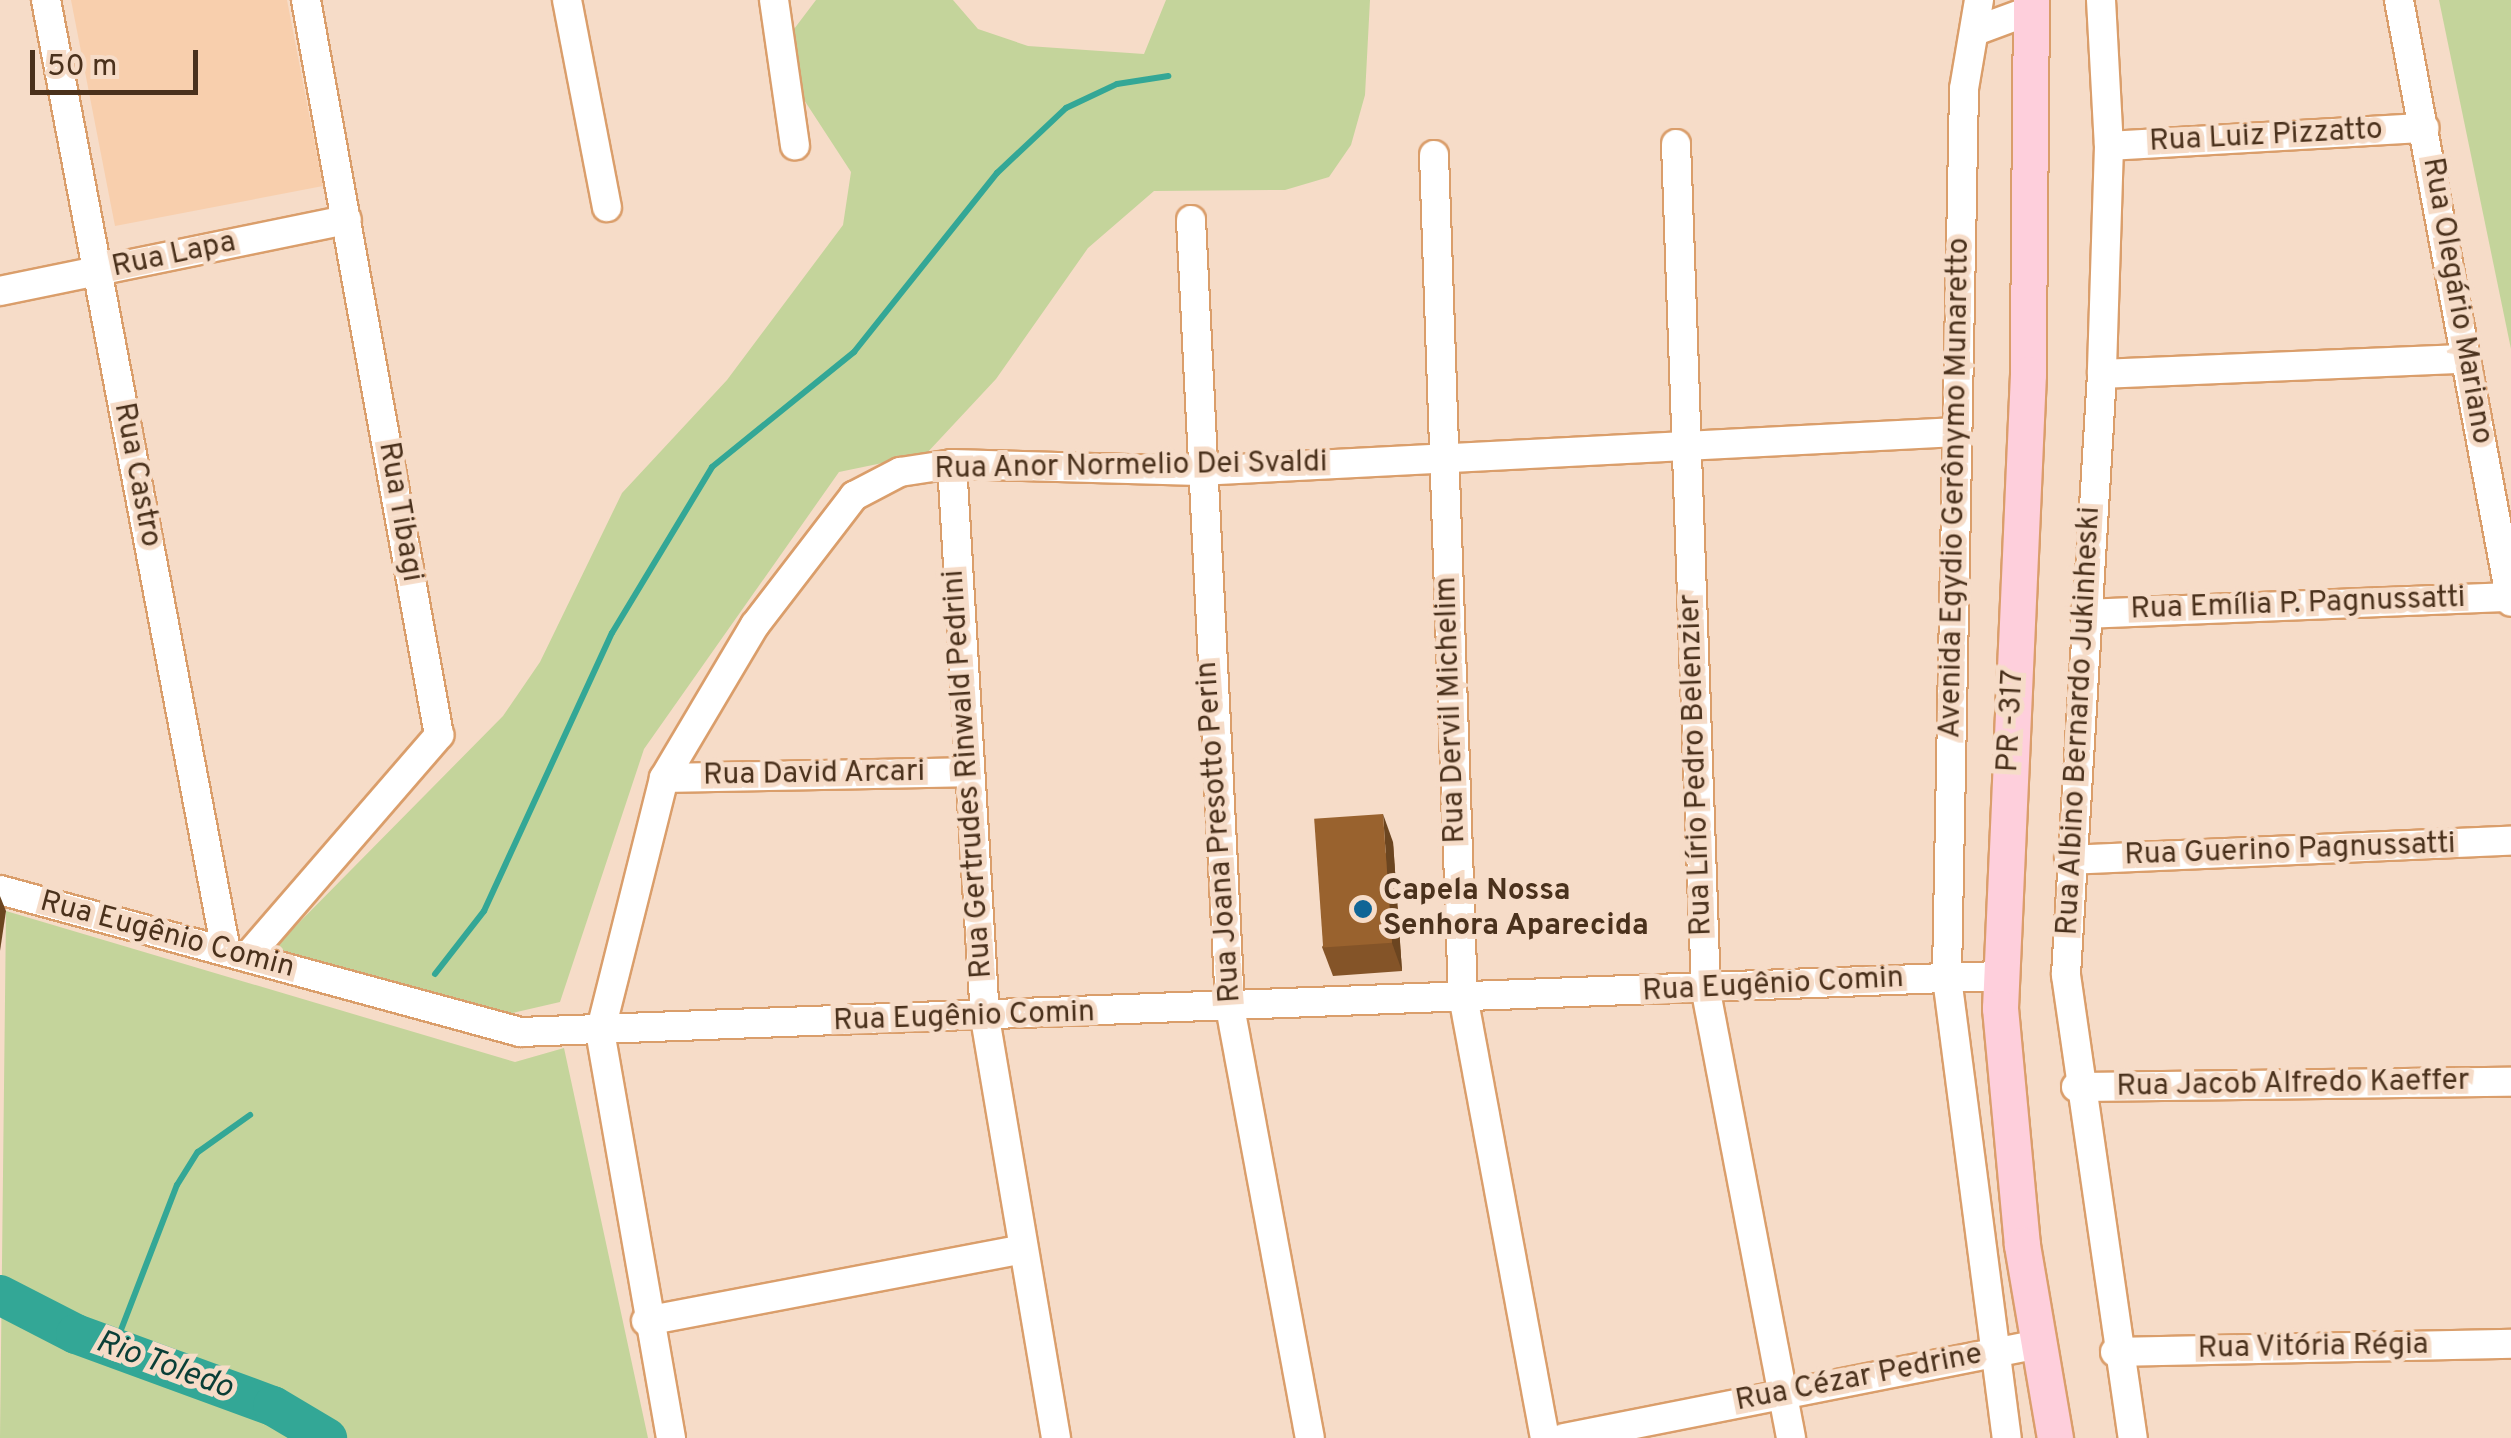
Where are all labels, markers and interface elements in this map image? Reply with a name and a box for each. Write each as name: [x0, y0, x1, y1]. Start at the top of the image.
scale bar: [35, 30, 202, 92]
text: 50 m: [47, 49, 117, 86]
street label: Rua Luiz Pizzatto: [2148, 113, 2384, 161]
street label: Rua Olegário Mariano: [2413, 155, 2499, 447]
street label: Rua Lapa: [109, 225, 239, 287]
street label: Avenida Egydio Gerônymo Munaretto: [1934, 237, 1978, 739]
street label: Rua Castro: [104, 400, 168, 550]
street label: Rua Tibagi: [369, 439, 429, 585]
street label: Rua Anor Normelio Dei Svaldi: [934, 446, 1328, 488]
street label: Rua Albino Bernardo Jukinheski: [2051, 505, 2109, 937]
street label: Rua Gertrudes Rinwald Pedrini: [937, 568, 1001, 980]
street label: Rua Dervil Michelim: [1429, 576, 1475, 844]
street label: Rua Emília P. Pagnussatti: [2130, 581, 2466, 629]
street label: Rua Lírio Pedro Belenzier: [1673, 593, 1721, 937]
street label: Rua Joana Presotto Perin: [1190, 660, 1250, 1004]
street label: PR -317: [1991, 669, 2033, 773]
street label: Rua David Arcari: [702, 755, 926, 795]
street label: Rua Guerino Pagnussatti: [2124, 827, 2456, 875]
place label: Capela Nossa Senhora Aparecida: [1383, 874, 1650, 944]
street label: Rua Eugênio Comin: [36, 885, 298, 987]
marker: Capela Nossa Senhora Aparecida: [1352, 898, 1374, 920]
street label: Rua Eugênio Comin: [1641, 961, 1905, 1011]
street label: Rua Eugênio Comin: [833, 995, 1095, 1041]
street label: Rua Jacob Alfredo Kaeffer: [2115, 1064, 2471, 1106]
water label: Rio Toledo: [90, 1323, 238, 1409]
street label: Rua Vitória Régia: [2197, 1328, 2429, 1368]
street label: Rua Cézar Pedrine: [1733, 1337, 1985, 1421]

